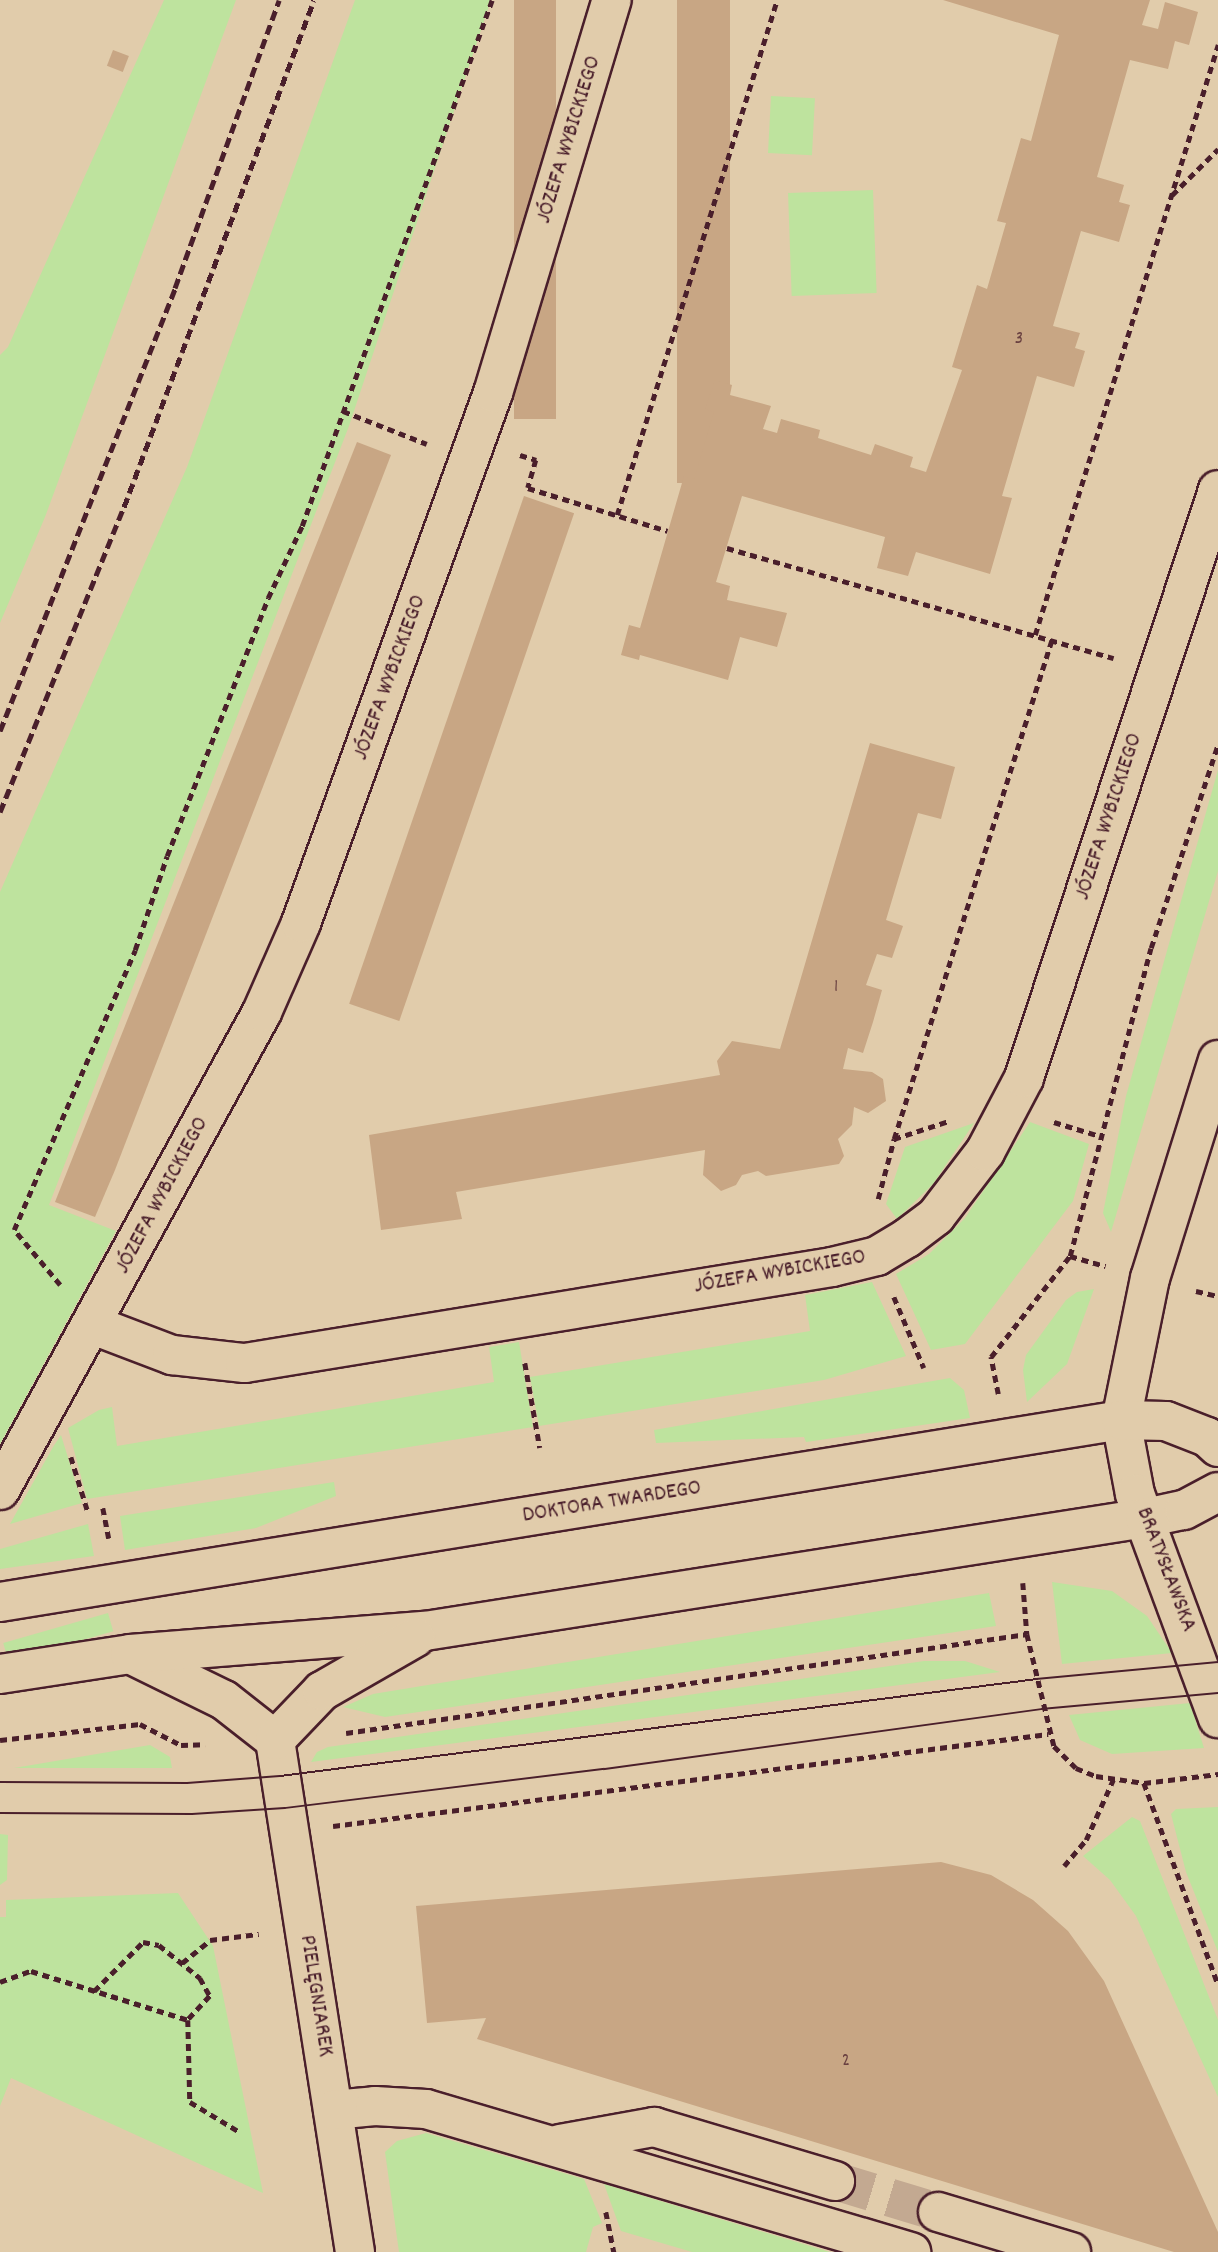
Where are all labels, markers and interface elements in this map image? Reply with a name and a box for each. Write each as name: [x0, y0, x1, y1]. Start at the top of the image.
street label: JÓZEFA WYBICKIEGO: [531, 53, 609, 227]
house number: 3: [1015, 329, 1023, 351]
street label: JÓZEFA WYBICKIEGO: [348, 592, 434, 764]
street label: JÓZEFA WYBICKIEGO: [1070, 730, 1150, 904]
house number: 1: [834, 977, 838, 999]
street label: JÓZEFA WYBICKIEGO: [110, 1113, 216, 1279]
street label: JÓZEFA WYBICKIEGO: [692, 1244, 868, 1302]
street label: DOKTORA TWARDEGO: [521, 1475, 703, 1531]
street label: BRATYSŁAWSKA: [1129, 1504, 1201, 1636]
street label: PIELĘGNIAREK: [292, 1933, 338, 2059]
house number: 2: [842, 2051, 850, 2073]

